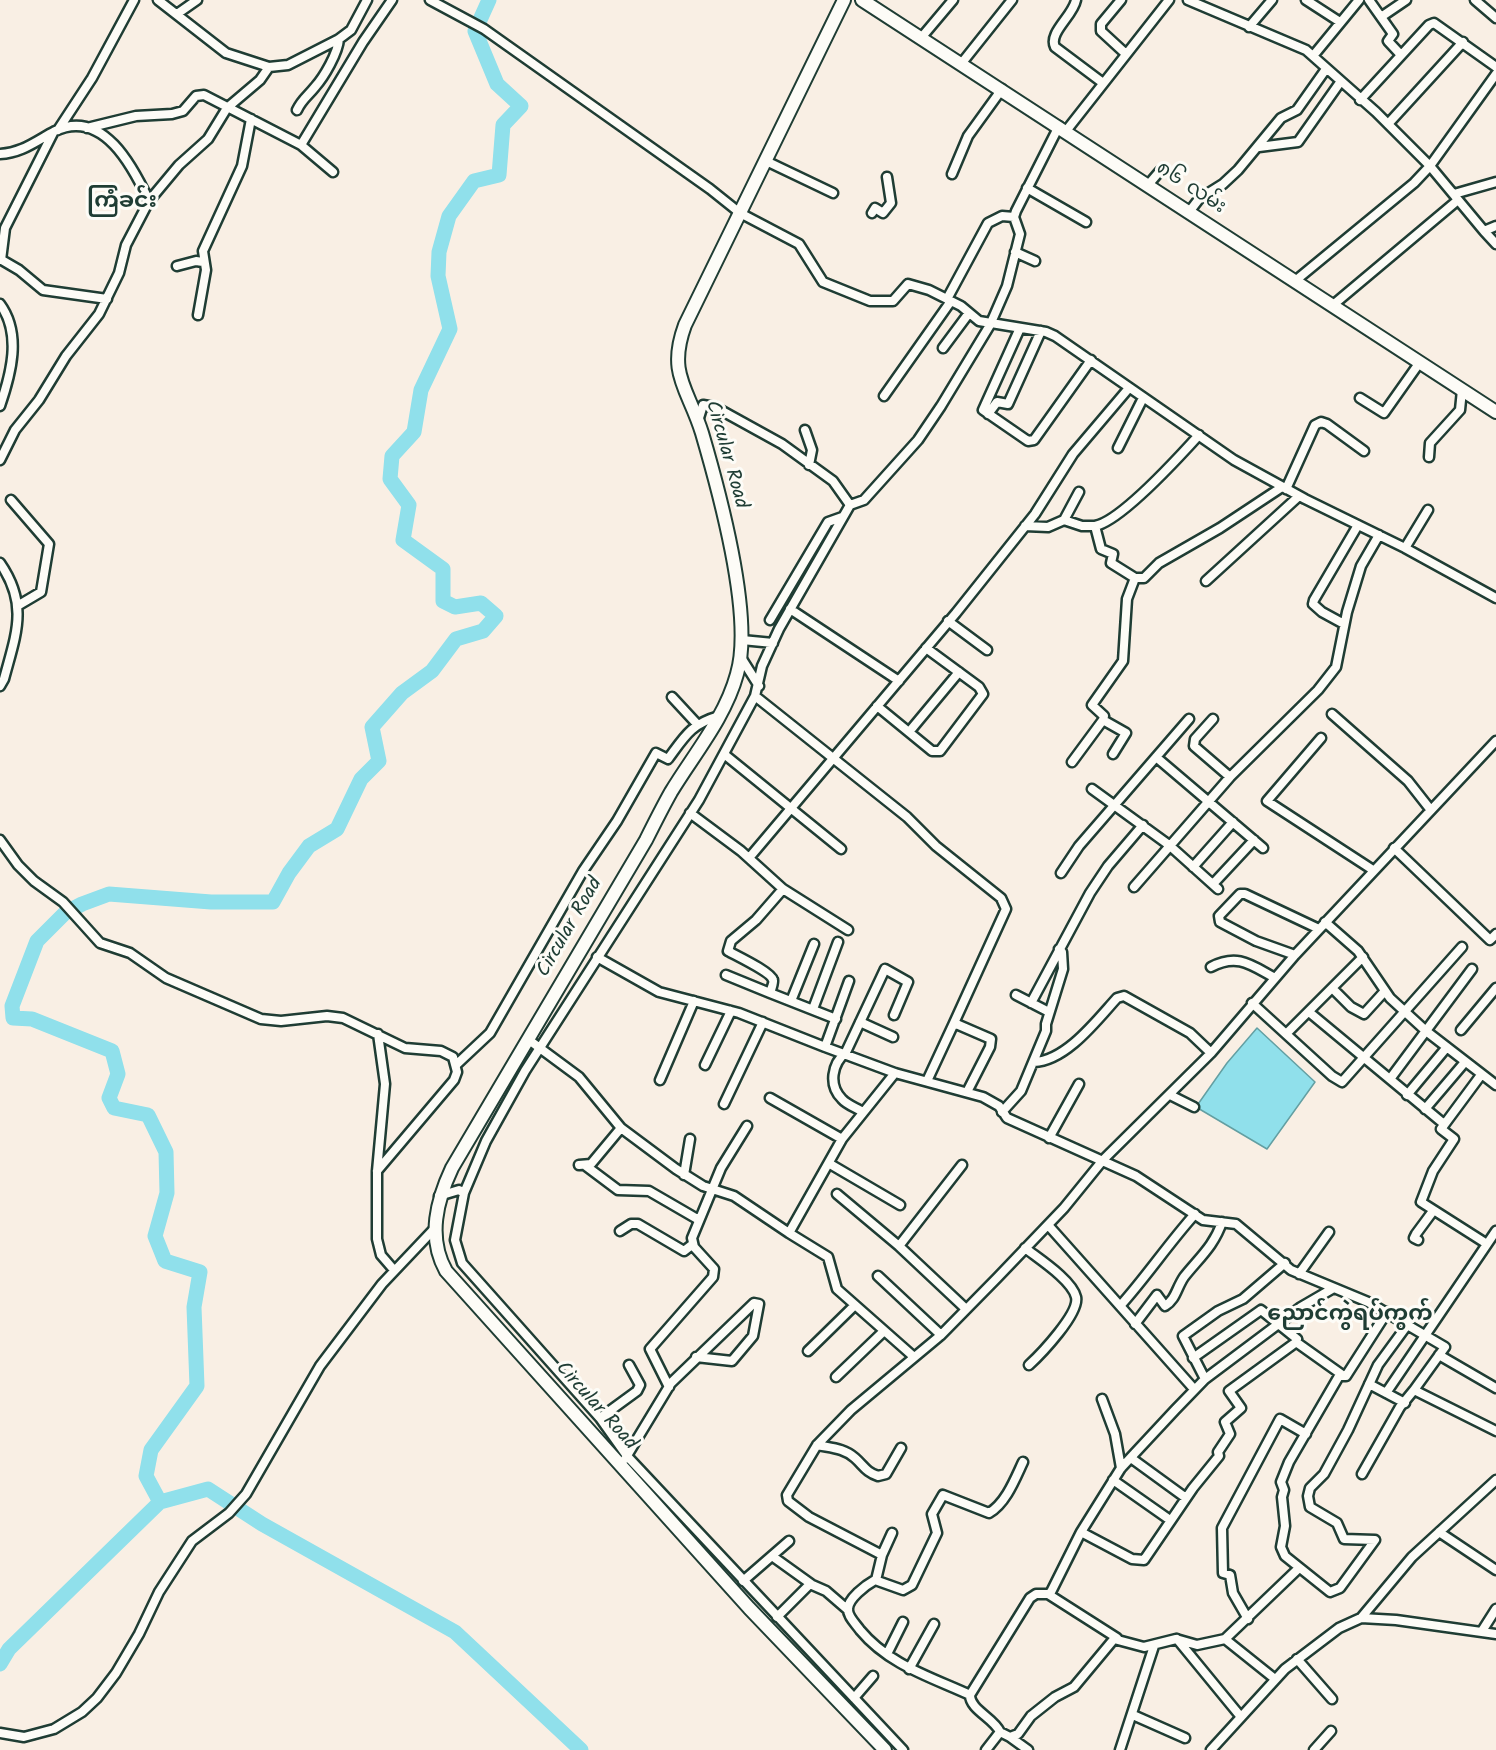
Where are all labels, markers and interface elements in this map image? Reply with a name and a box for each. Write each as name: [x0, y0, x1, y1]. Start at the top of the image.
street label: ၈၆ လမ်း: [1151, 158, 1229, 220]
district label: ကြံခင်း: [87, 190, 157, 216]
street label: Circular Road: [698, 398, 752, 512]
street label: Circular Road: [533, 874, 609, 982]
district label: ညောင်ကွဲရပ်ကွက်: [1267, 1303, 1433, 1329]
street label: Circular Road: [549, 1358, 641, 1456]

